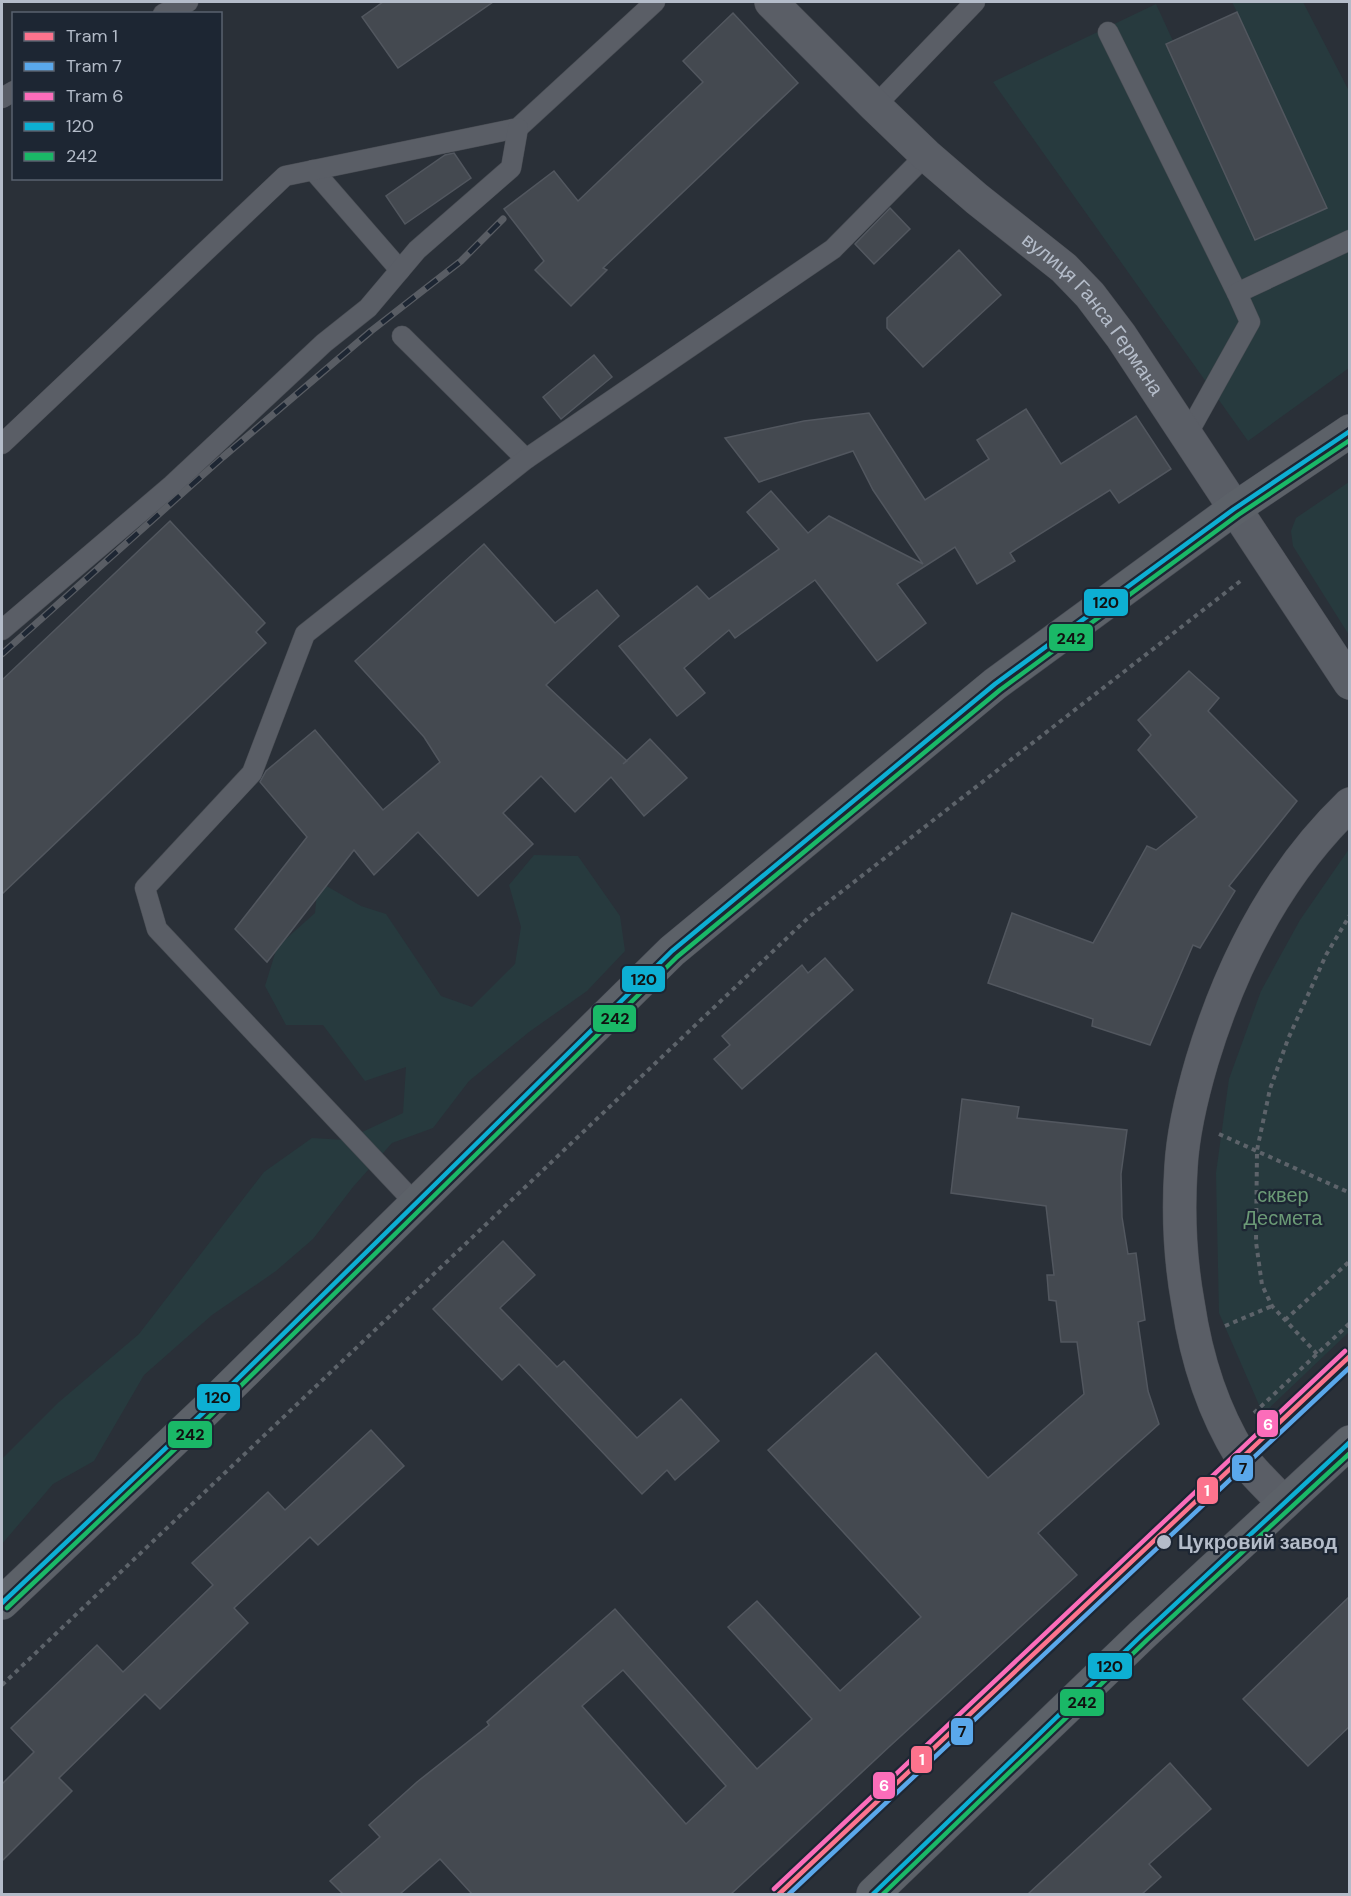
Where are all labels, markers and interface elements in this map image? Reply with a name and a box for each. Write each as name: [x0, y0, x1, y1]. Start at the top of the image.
legend: [12, 12, 222, 180]
text: Tram 1: [66, 24, 118, 48]
text: Tram 7: [66, 54, 122, 78]
text: Tram 6: [66, 84, 124, 108]
text: 120: [66, 114, 94, 138]
text: 242: [66, 144, 97, 168]
street label: вулиця Ганса Германа: [1017, 227, 1170, 401]
line badge: 120: [1083, 588, 1129, 617]
text: 120: [1093, 592, 1119, 613]
line badge: 242: [1048, 623, 1094, 652]
text: 242: [1057, 628, 1085, 649]
line badge: 120: [621, 965, 666, 993]
text: 120: [631, 969, 657, 990]
line badge: 242: [592, 1004, 637, 1033]
text: 242: [601, 1008, 629, 1029]
park label: сквер Десмета: [1244, 1182, 1323, 1231]
line badge: 120: [196, 1383, 241, 1412]
text: 120: [205, 1387, 231, 1408]
line badge: 6: [1256, 1409, 1279, 1438]
text: 6: [1263, 1414, 1273, 1435]
line badge: 242: [167, 1420, 213, 1449]
text: 242: [176, 1424, 204, 1445]
line badge: 7: [1231, 1454, 1254, 1482]
text: 7: [1239, 1458, 1248, 1479]
line badge: 1: [1196, 1476, 1219, 1505]
text: 1: [1204, 1480, 1210, 1501]
place label: Цукровий завод: [1178, 1529, 1338, 1555]
marker: Цукровий завод: [1155, 1533, 1173, 1551]
line badge: 120: [1087, 1652, 1133, 1680]
text: 120: [1097, 1656, 1123, 1677]
line badge: 242: [1059, 1688, 1105, 1717]
text: 242: [1068, 1692, 1096, 1713]
line badge: 7: [950, 1717, 974, 1746]
text: 7: [958, 1721, 967, 1742]
line badge: 1: [910, 1745, 933, 1774]
text: 1: [919, 1749, 925, 1770]
line badge: 6: [872, 1771, 896, 1800]
text: 6: [879, 1775, 889, 1796]

